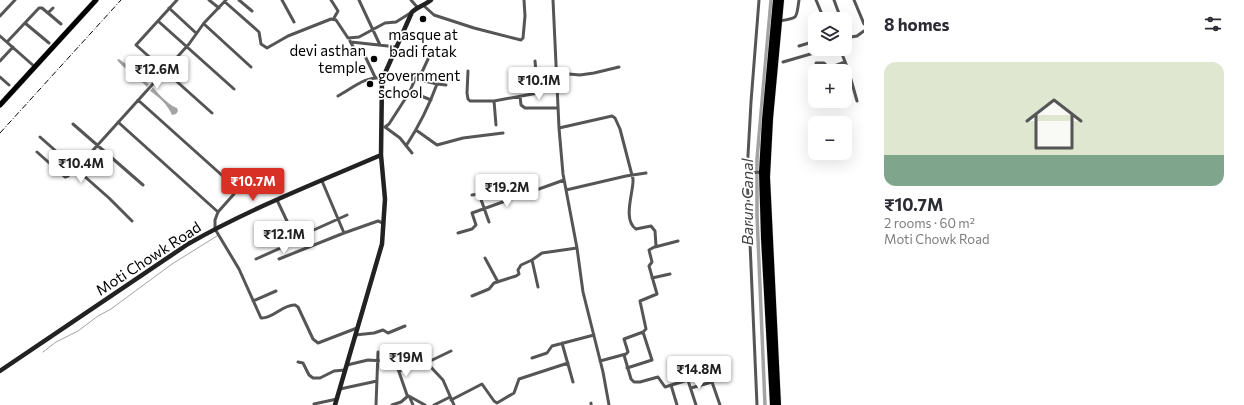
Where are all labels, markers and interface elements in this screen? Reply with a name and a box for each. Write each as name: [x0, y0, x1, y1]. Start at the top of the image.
map controls: [808, 12, 852, 160]
button: layers: [808, 12, 852, 56]
icon: filters: [1202, 13, 1224, 35]
marker: masque at badi fatak: [418, 14, 428, 24]
text: 8 homes: [884, 14, 949, 35]
place label: masque at badi fatak: [388, 25, 458, 60]
place label: devi asthan temple: [289, 41, 366, 76]
marker: devi asthan temple: [369, 54, 379, 64]
pin: ₹12.6M: [124, 56, 190, 90]
text: ₹12.6M: [134, 61, 180, 77]
button: +: [808, 64, 852, 108]
place label: government school: [378, 66, 460, 101]
pin: ₹10.1M: [506, 67, 572, 101]
text: ₹10.1M: [517, 72, 561, 88]
marker: government school: [365, 79, 375, 89]
icon: home: [1018, 88, 1090, 160]
button: −: [808, 116, 852, 160]
pin: ₹10.4M: [48, 150, 114, 184]
text: ₹10.4M: [58, 155, 104, 171]
water label: Barun Canal: [737, 157, 756, 246]
pin: ₹10.7M: [220, 168, 286, 202]
text: ₹10.7M: [230, 173, 276, 189]
pin: ₹19.2M: [474, 174, 540, 208]
text: ₹19.2M: [484, 179, 530, 195]
text: ₹10.7M: [884, 194, 943, 215]
text: 2 rooms · 60 m²: [884, 215, 975, 231]
street label: Moti Chowk Road: [92, 217, 204, 299]
pin: ₹12.1M: [251, 221, 317, 255]
text: ₹12.1M: [263, 226, 305, 242]
text: Moti Chowk Road: [884, 231, 989, 247]
pin: ₹19M: [382, 344, 430, 378]
text: ₹19M: [389, 349, 423, 365]
pin: ₹14.8M: [666, 356, 732, 390]
text: ₹14.8M: [676, 361, 722, 377]

